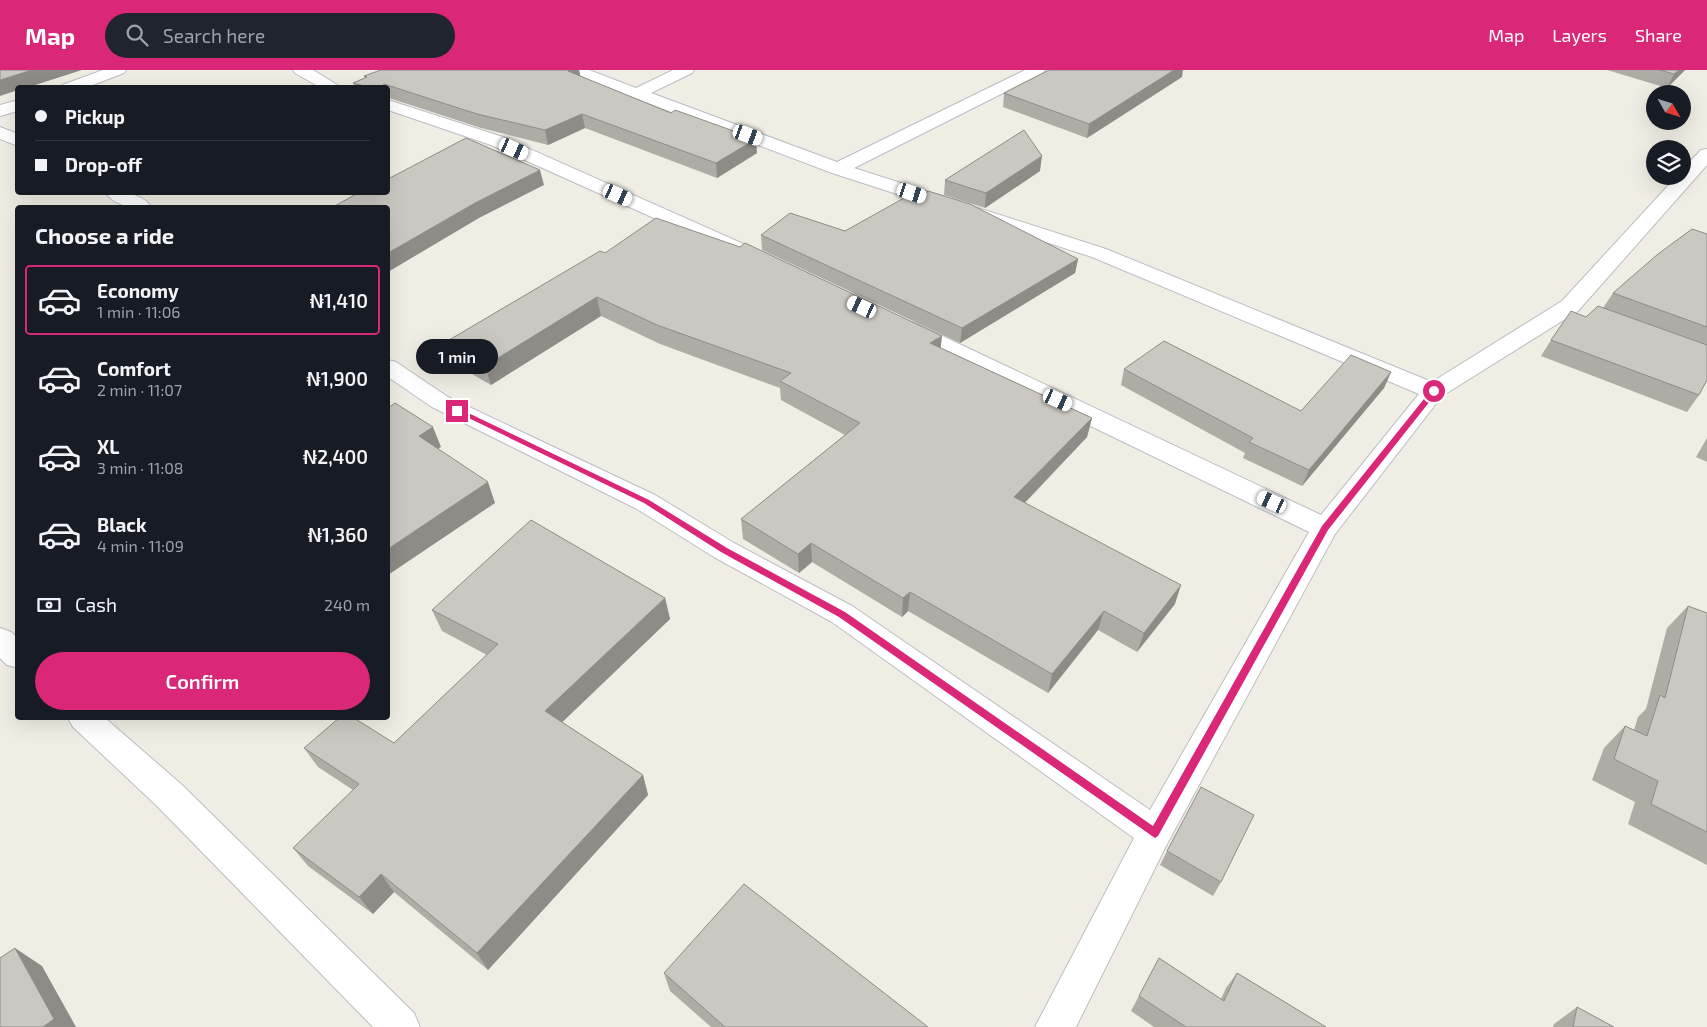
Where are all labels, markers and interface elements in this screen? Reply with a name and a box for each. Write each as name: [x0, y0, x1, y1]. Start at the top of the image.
search box: [105, 13, 455, 58]
text: Map: [25, 21, 75, 50]
icon: search: [123, 21, 151, 49]
text: Search here: [163, 24, 265, 47]
text: Map: [1488, 24, 1524, 46]
text: Layers: [1552, 24, 1607, 46]
text: Share: [1635, 24, 1682, 46]
north arrow: [1646, 85, 1691, 130]
map controls: [1646, 85, 1691, 185]
text: Pickup: [65, 105, 125, 128]
car: [731, 123, 764, 147]
car: [497, 136, 530, 162]
button: layers: [1646, 140, 1691, 185]
text: Drop-off: [65, 153, 142, 176]
car: [895, 181, 928, 205]
car: [601, 182, 634, 208]
text: Choose a ride: [35, 222, 174, 248]
icon: car: [37, 278, 82, 323]
text: Economy: [97, 279, 179, 302]
text: ₦1,410: [309, 289, 368, 312]
car: [845, 294, 878, 320]
text: 1 min · 11:06: [97, 302, 180, 321]
callout: 1 min: [416, 338, 498, 374]
text: 1 min: [438, 347, 476, 366]
icon: car: [37, 356, 82, 401]
text: Comfort: [97, 357, 171, 380]
text: ₦1,900: [306, 367, 368, 390]
text: 2 min · 11:07: [97, 380, 182, 399]
route start: [1423, 380, 1445, 402]
car: [1041, 387, 1074, 413]
route end: [446, 400, 468, 422]
icon: car: [37, 434, 82, 479]
text: XL: [97, 435, 119, 458]
text: ₦2,400: [303, 445, 368, 468]
text: 3 min · 11:08: [97, 458, 184, 477]
car: [1255, 489, 1288, 515]
icon: car: [37, 512, 82, 557]
text: Black: [97, 513, 147, 536]
text: ₦1,360: [307, 523, 368, 546]
text: 4 min · 11:09: [97, 536, 184, 555]
icon: cash: [35, 591, 63, 619]
text: Cash: [75, 593, 117, 616]
text: 240 m: [324, 595, 370, 614]
button: Confirm: [35, 652, 370, 710]

